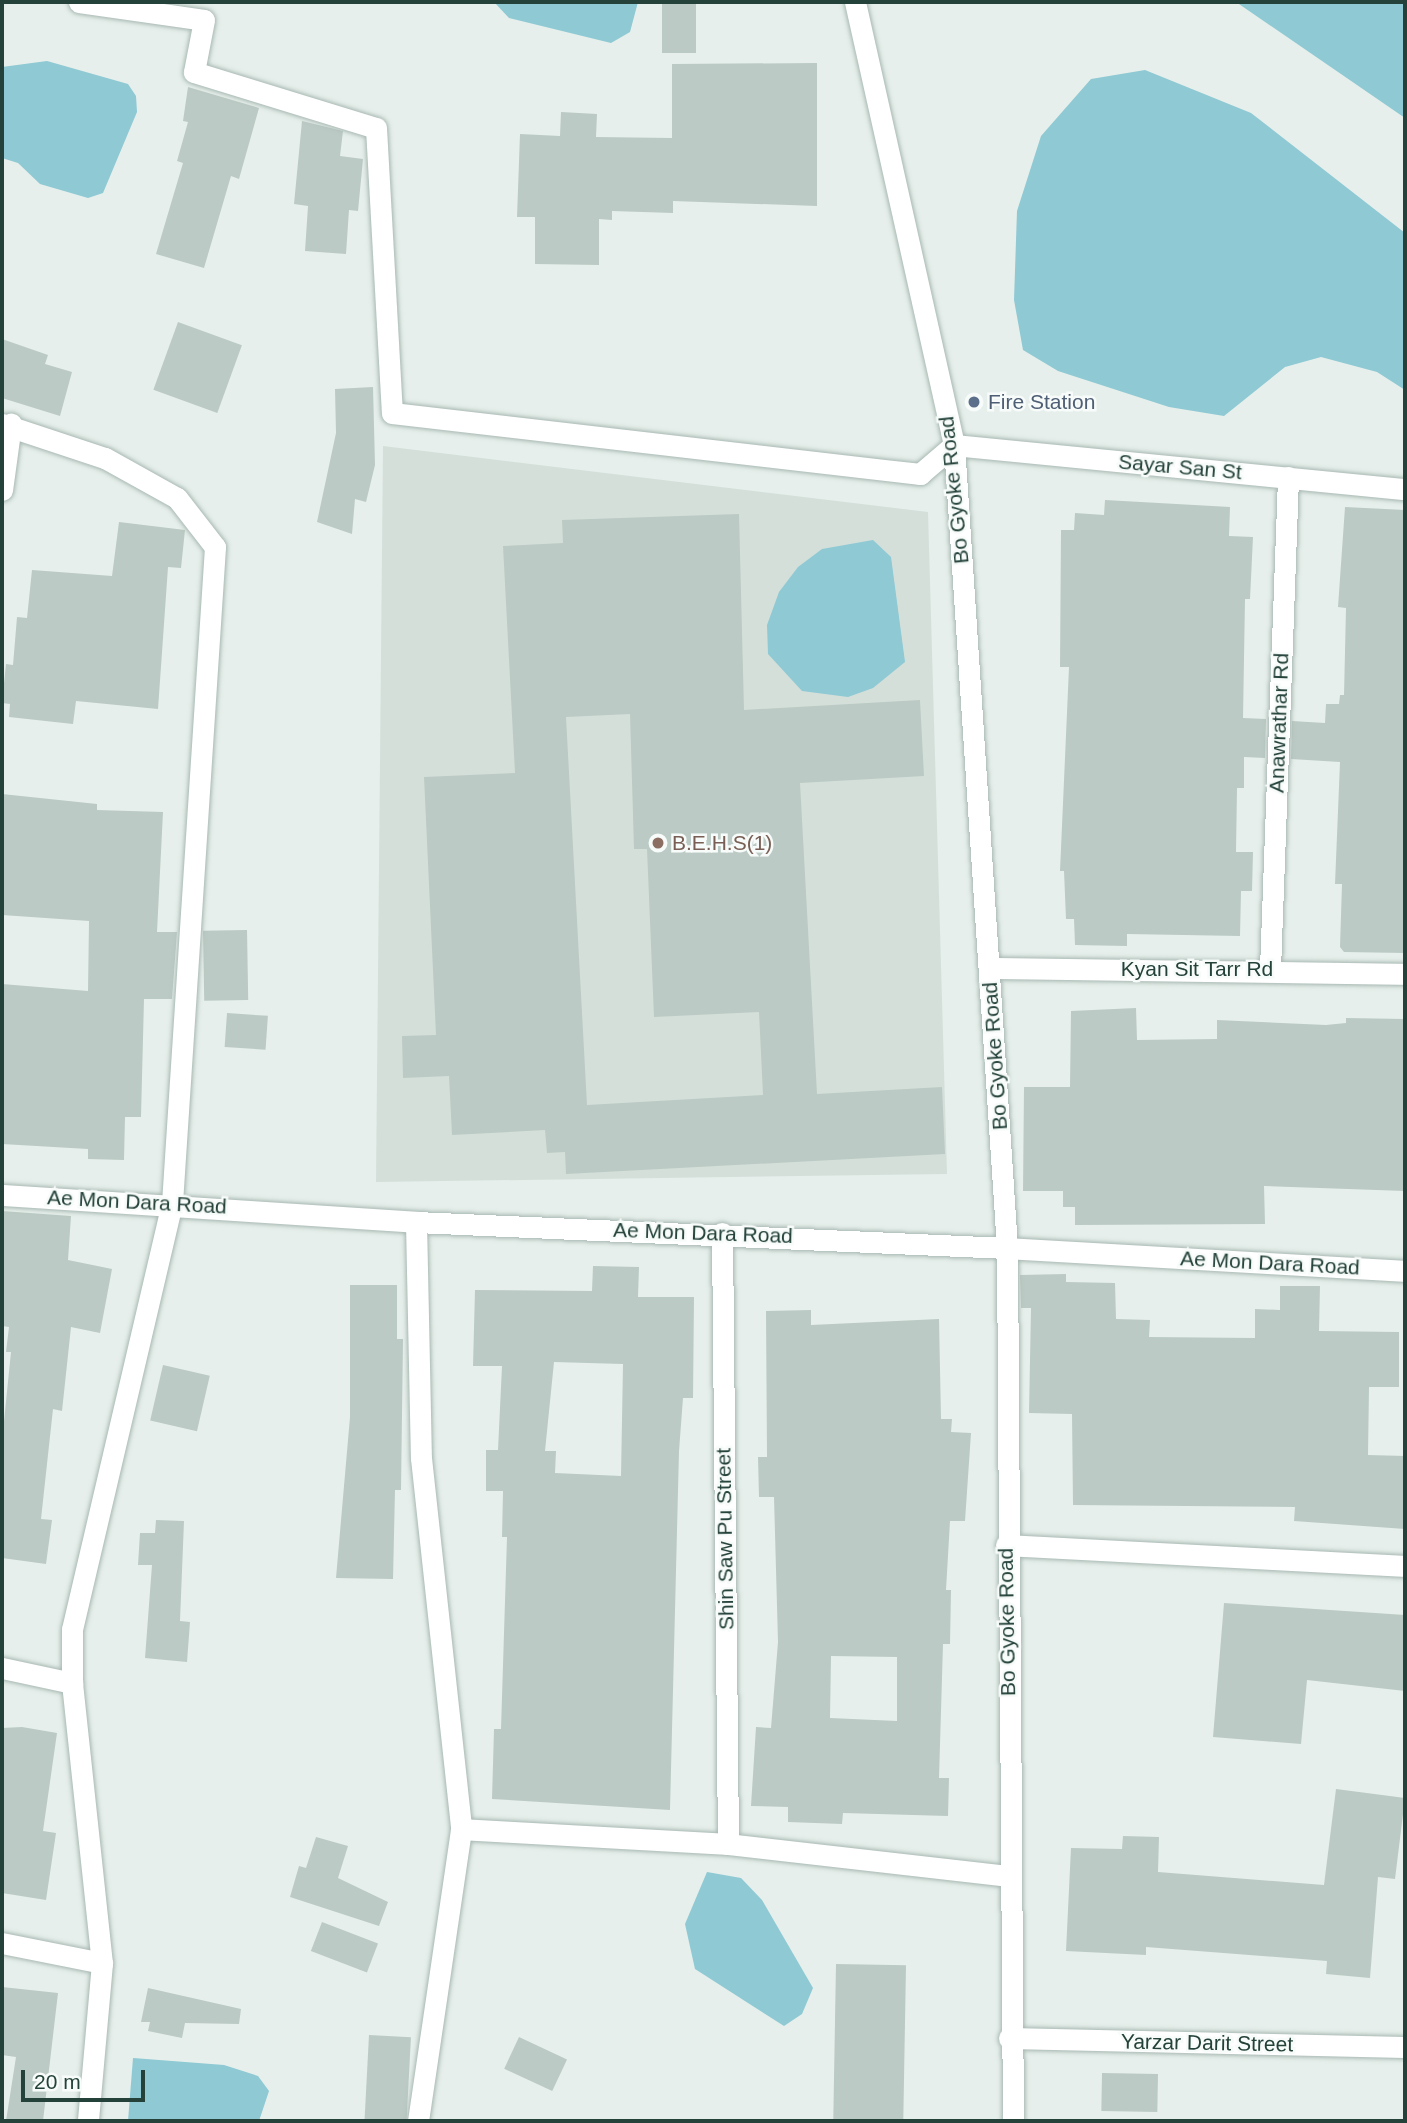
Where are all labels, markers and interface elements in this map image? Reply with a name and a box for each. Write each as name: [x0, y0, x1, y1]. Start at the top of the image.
place label: Fire Station: [988, 389, 1095, 415]
marker: Fire Station: [966, 394, 982, 410]
street label: Bo Gyoke Road: [934, 415, 974, 565]
street label: Sayar San St: [1117, 449, 1243, 485]
street label: Anawrathar Rd: [1264, 653, 1294, 793]
place label: B.E.H.S(1): [672, 830, 772, 856]
marker: B.E.H.S(1): [650, 835, 666, 851]
street label: Kyan Sit Tarr Rd: [1121, 956, 1273, 982]
street label: Bo Gyoke Road: [977, 981, 1013, 1131]
street label: Ae Mon Dara Road: [47, 1185, 227, 1219]
street label: Ae Mon Dara Road: [613, 1217, 793, 1249]
street label: Ae Mon Dara Road: [1180, 1246, 1360, 1280]
street label: Shin Saw Pu Street: [711, 1448, 739, 1630]
street label: Bo Gyoke Road: [993, 1548, 1021, 1696]
street label: Yarzar Darit Street: [1121, 2029, 1293, 2057]
scale bar: [24, 2056, 149, 2100]
text: 20 m: [34, 2070, 81, 2093]

